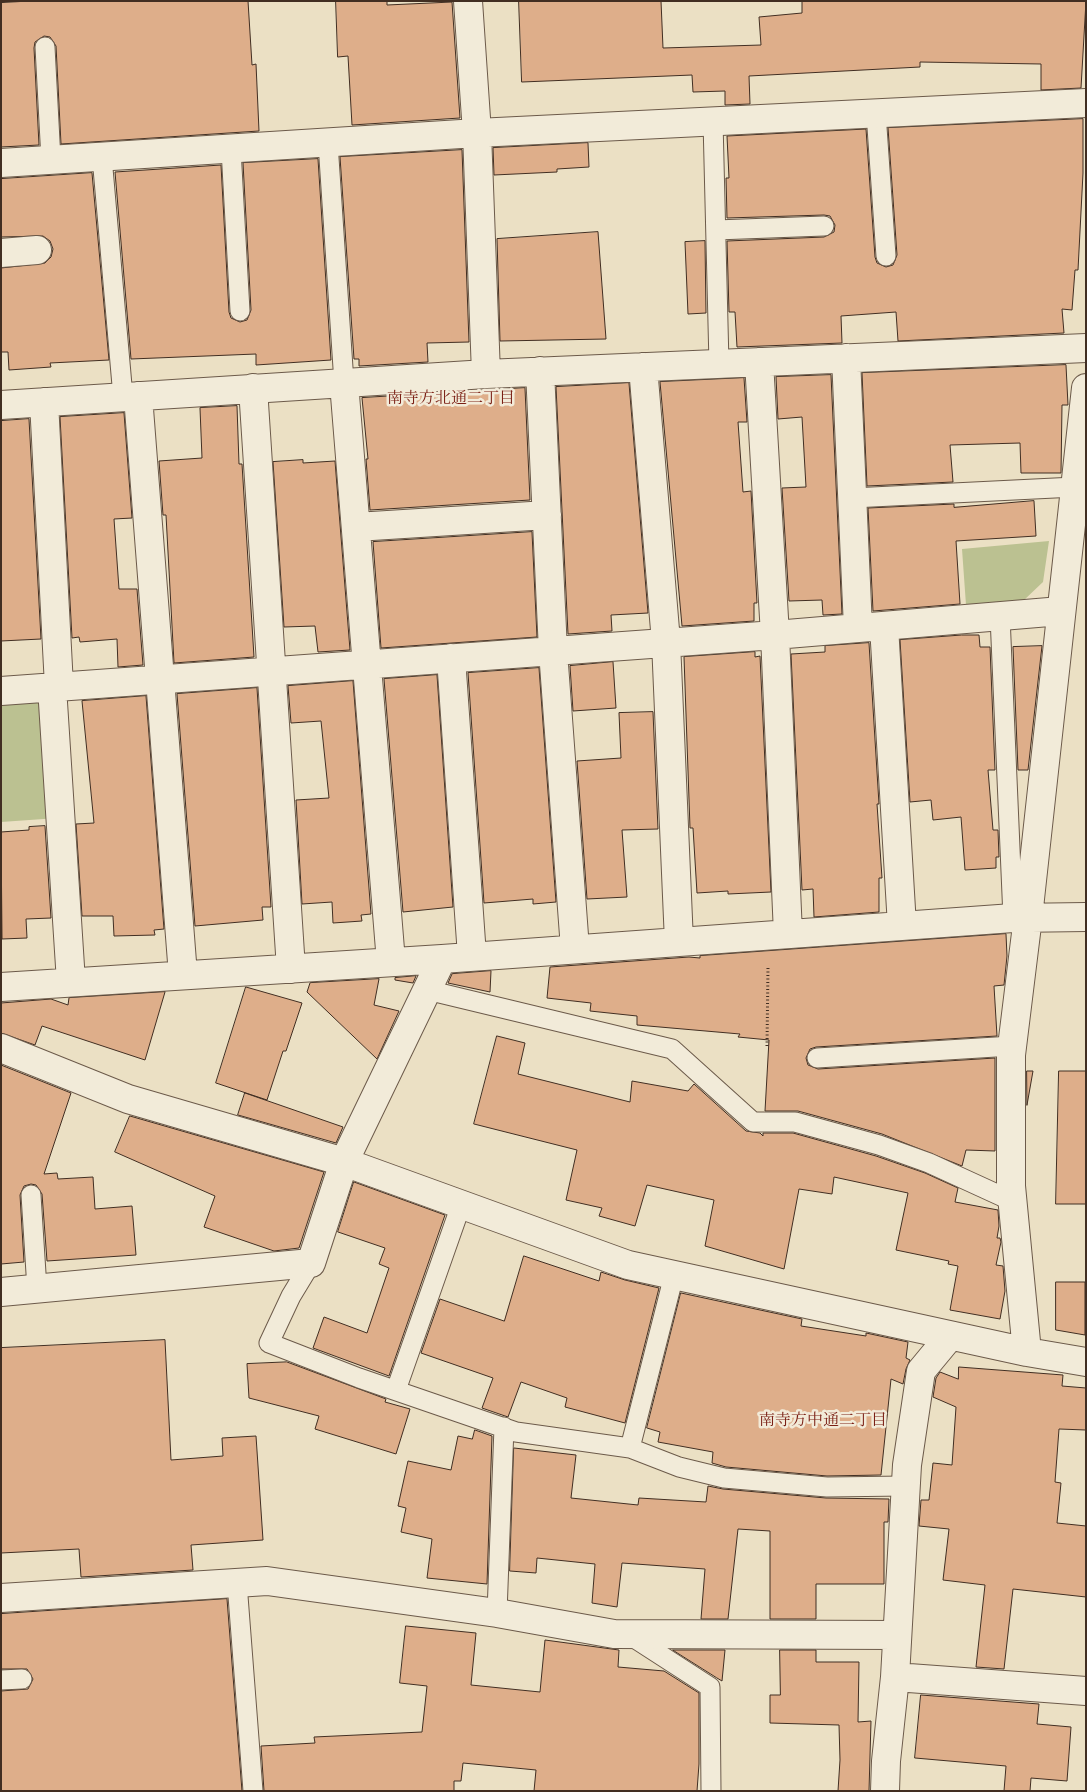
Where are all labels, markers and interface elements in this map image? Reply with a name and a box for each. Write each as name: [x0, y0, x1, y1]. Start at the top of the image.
district label: 南寺方北通二丁目: [387, 389, 515, 409]
district label: 南寺方中通二丁目: [759, 1411, 887, 1431]

